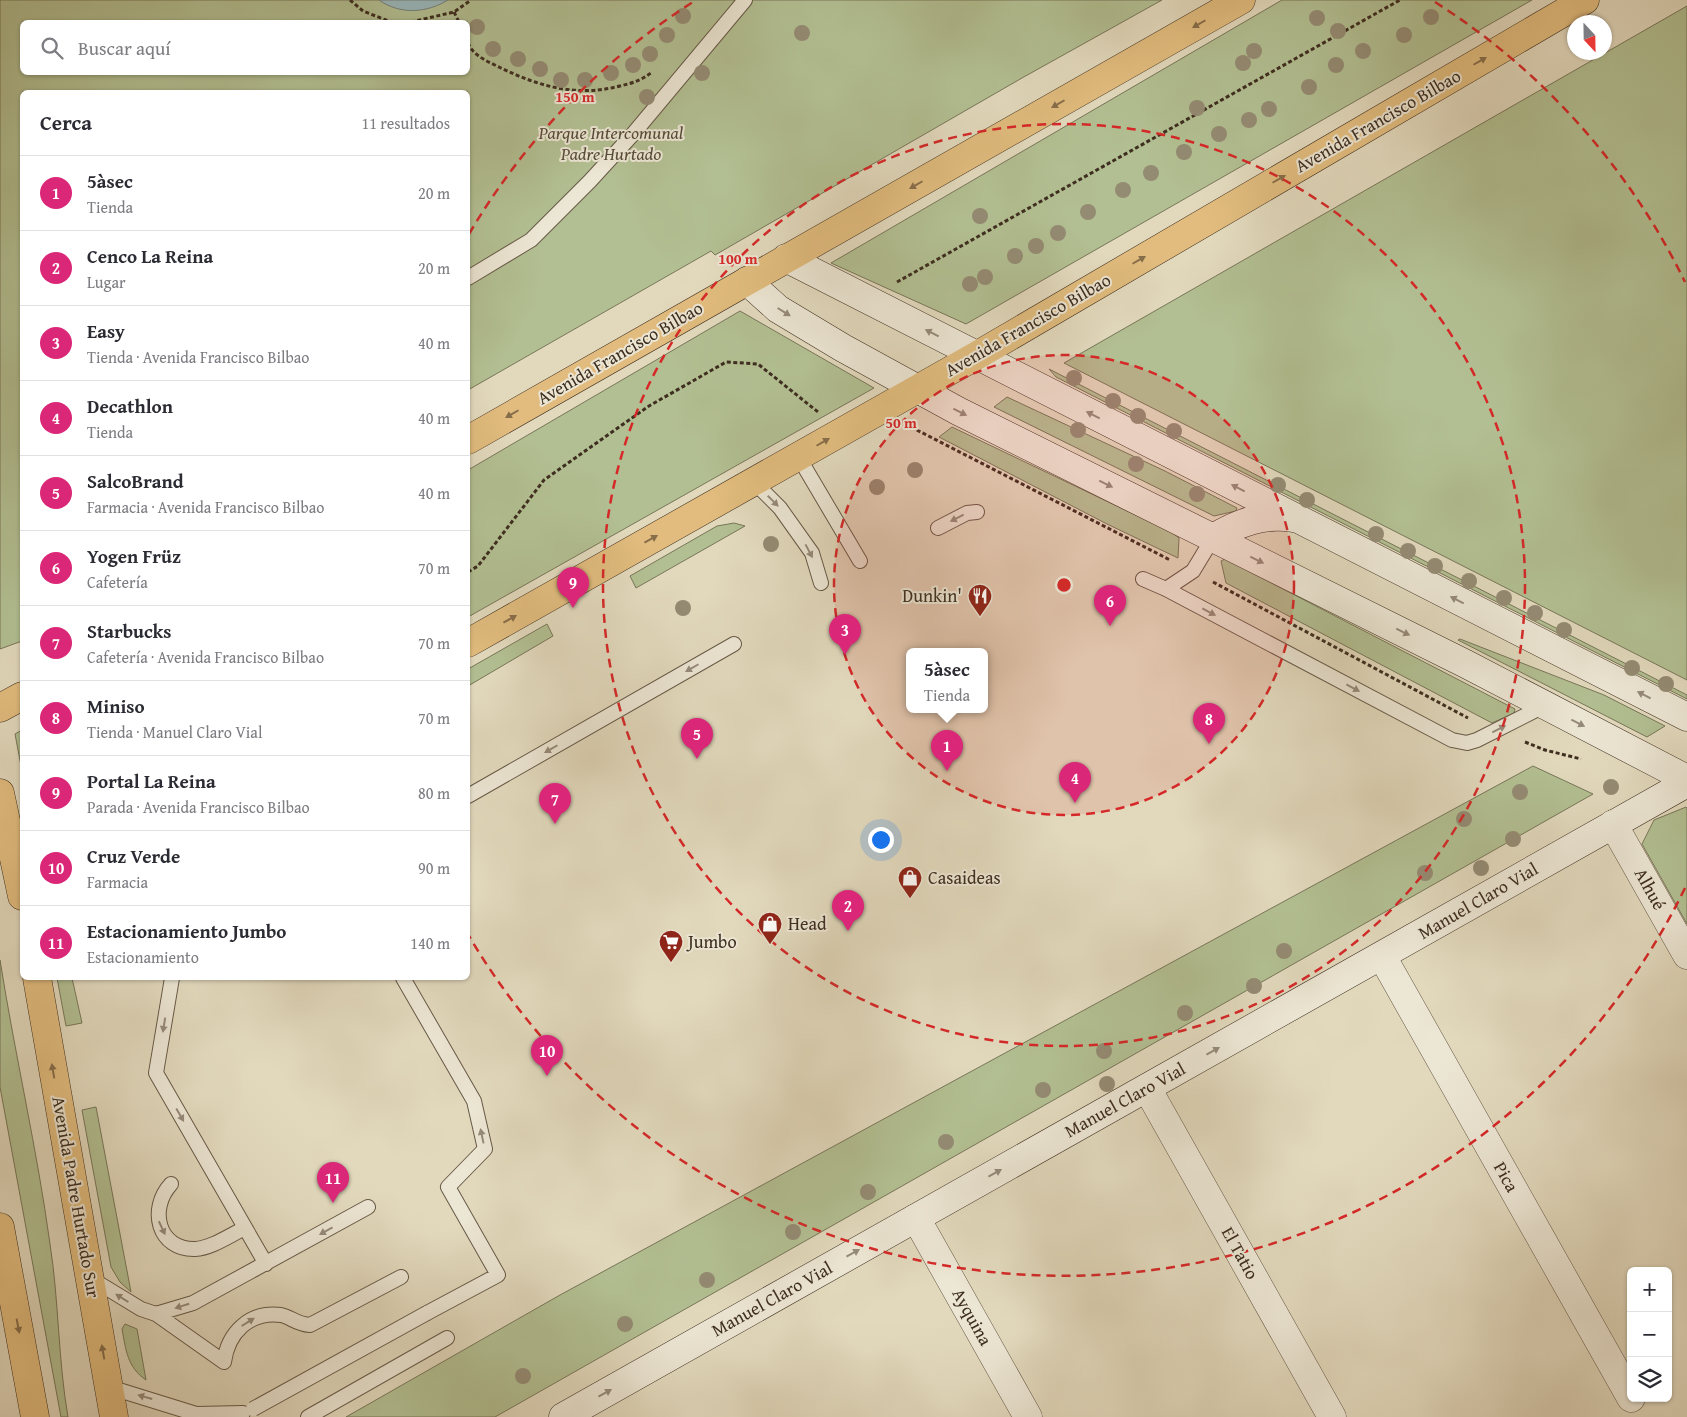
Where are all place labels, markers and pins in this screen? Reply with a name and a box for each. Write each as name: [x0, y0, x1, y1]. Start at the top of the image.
pin: 9: [557, 567, 589, 608]
centre of rings: [1055, 576, 1073, 594]
place label: Dunkin': [902, 582, 962, 609]
restaurant icon: Dunkin': [967, 583, 993, 617]
pin: 6: [1094, 585, 1126, 626]
pin: 3: [829, 614, 861, 655]
pin: 8: [1193, 703, 1225, 744]
pin: 5: [681, 718, 713, 759]
pin: 1: [931, 730, 963, 771]
pin: 4: [1059, 762, 1091, 803]
pin: 7: [539, 783, 571, 824]
place label: Casaideas: [928, 864, 1001, 891]
shop icon: Casaideas: [897, 865, 923, 899]
pin: 2: [832, 890, 864, 931]
place label: Head: [788, 910, 827, 937]
shop icon: Head: [757, 911, 783, 945]
place label: Jumbo: [686, 928, 737, 955]
supermarket icon: Jumbo: [658, 929, 684, 963]
pin: 10: [531, 1035, 563, 1076]
pin: 11: [317, 1162, 349, 1203]

